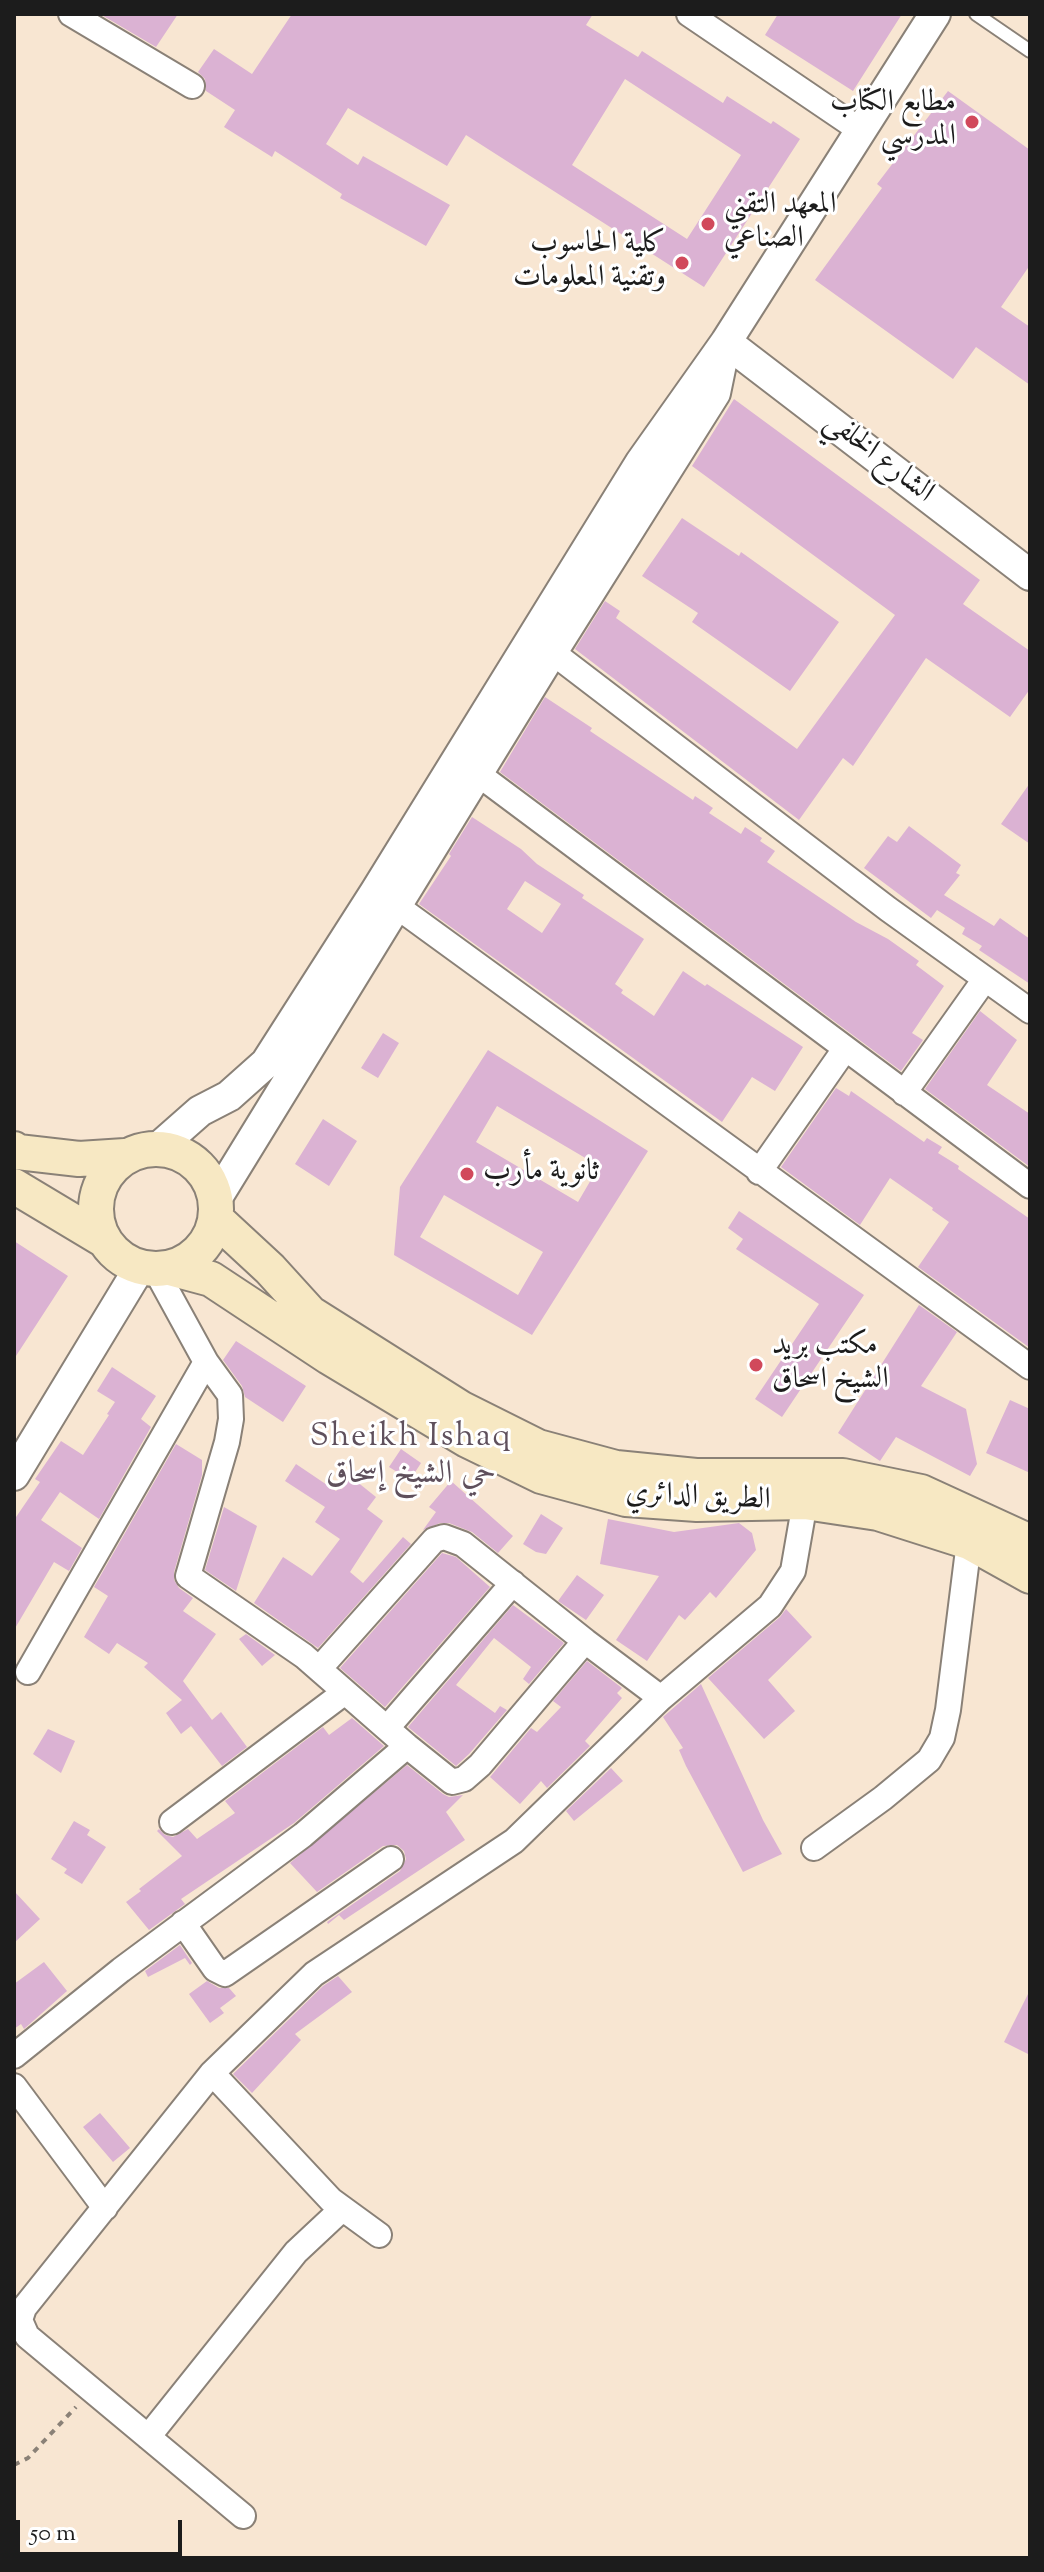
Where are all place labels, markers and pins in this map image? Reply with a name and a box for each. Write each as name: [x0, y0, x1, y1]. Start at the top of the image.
place label: مطابع الكتاب المدرسي: [830, 87, 956, 158]
marker: مطابع الكتاب المدرسي: [963, 113, 981, 131]
place label: المعهد التقني الصناعي: [724, 189, 837, 260]
marker: المعهد التقني الصناعي: [699, 215, 717, 233]
place label: كلية الحاسوب وتقنية المعلومات: [513, 228, 666, 298]
marker: كلية الحاسوب وتقنية المعلومات: [673, 254, 691, 272]
place label: ثانوية مأرب: [483, 1156, 599, 1192]
marker: ثانوية مأرب: [458, 1165, 476, 1183]
place label: مكتب بريد الشيخ اسحاق: [772, 1330, 889, 1400]
marker: مكتب بريد الشيخ اسحاق: [747, 1356, 765, 1374]

